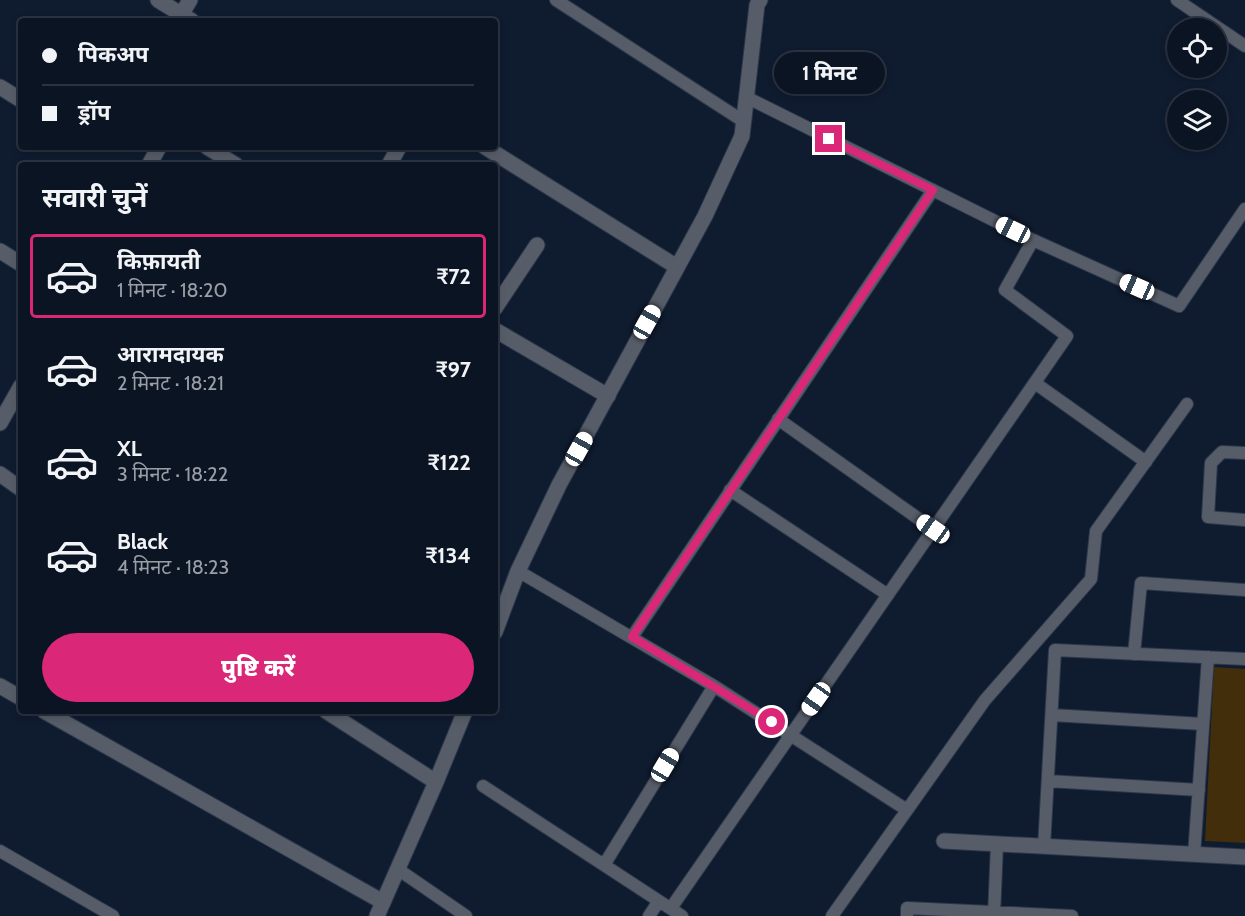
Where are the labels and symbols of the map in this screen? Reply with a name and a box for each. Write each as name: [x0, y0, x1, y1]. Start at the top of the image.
callout: 1 मिनट: [774, 52, 884, 94]
route end: [815, 125, 842, 152]
car: [993, 214, 1033, 246]
car: [1117, 271, 1157, 303]
car: [630, 302, 664, 342]
car: [562, 429, 596, 469]
car: [913, 511, 953, 547]
car: [798, 679, 834, 719]
route start: [758, 708, 785, 735]
car: [648, 745, 682, 785]

